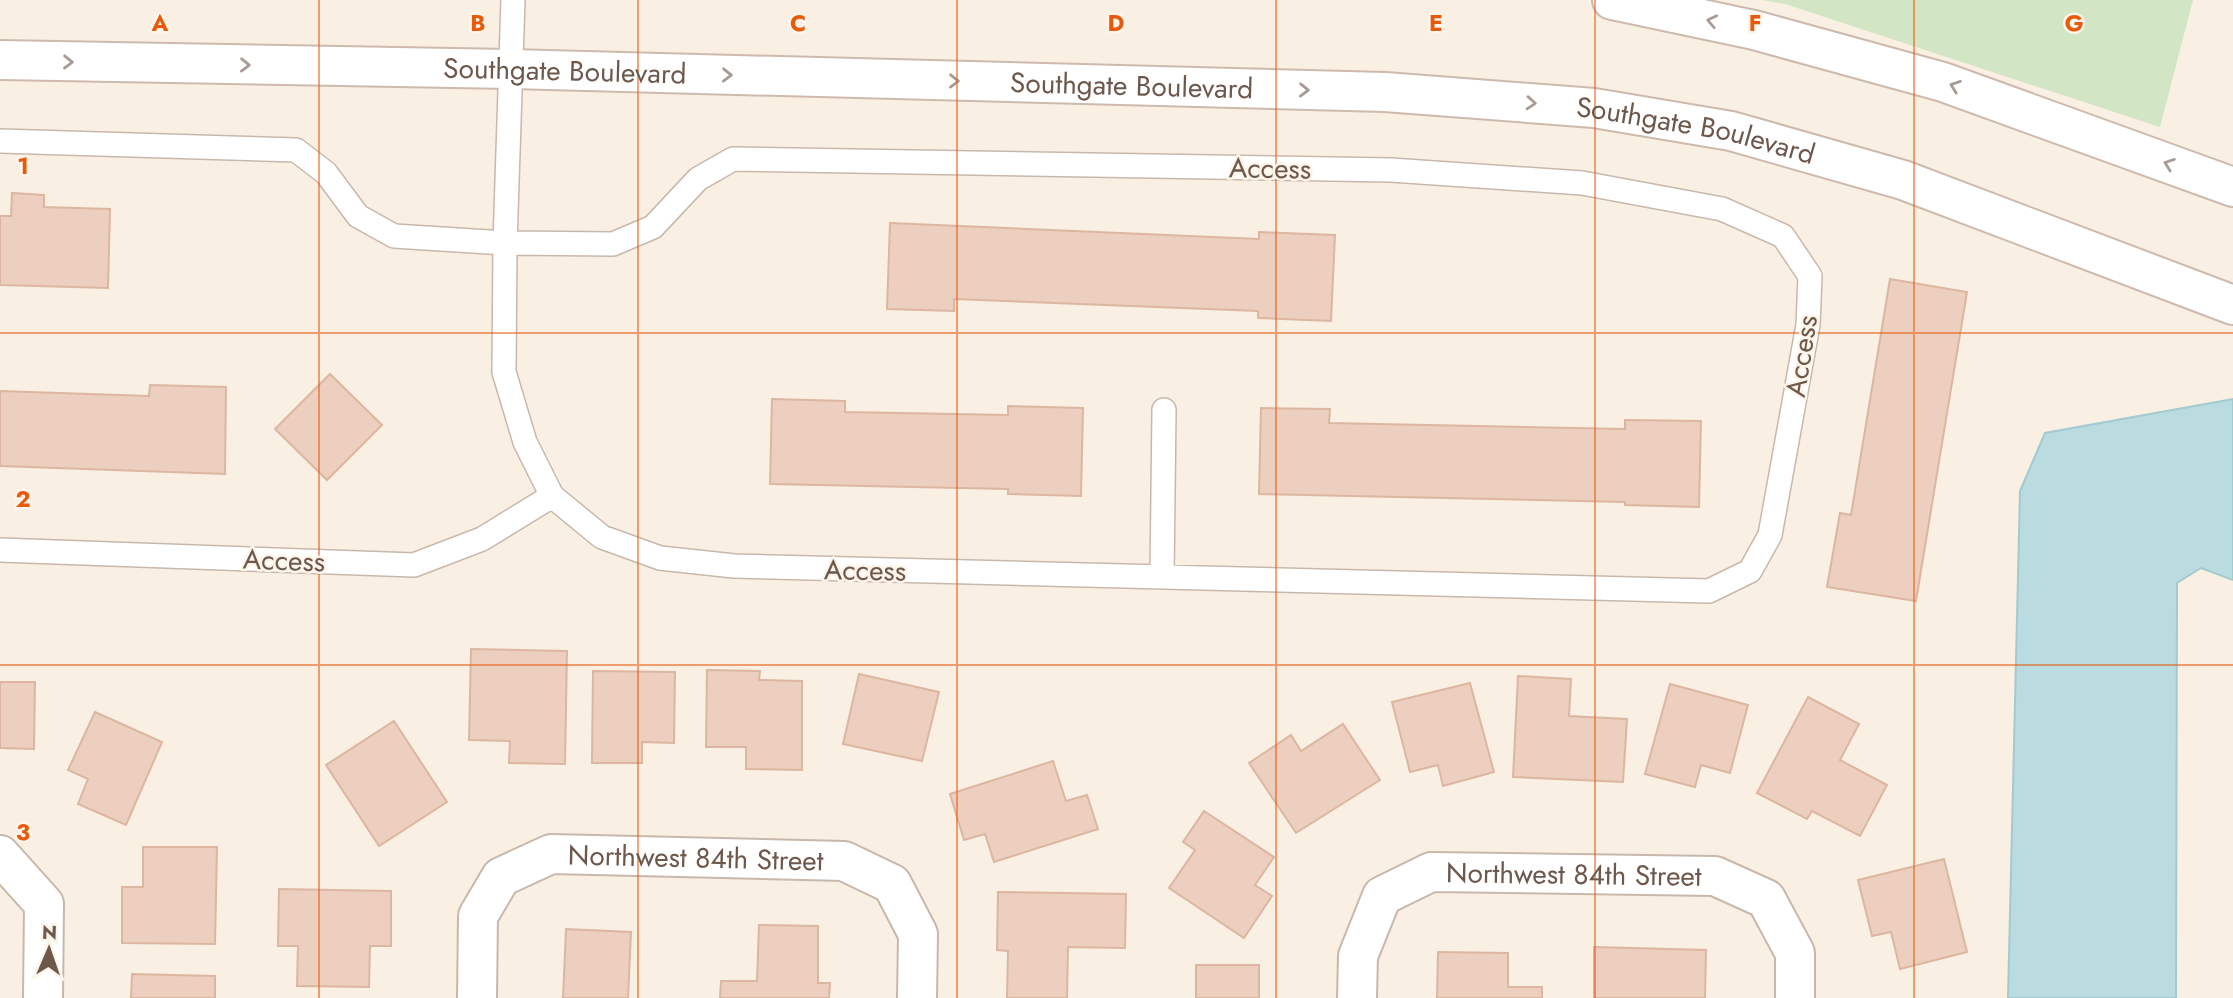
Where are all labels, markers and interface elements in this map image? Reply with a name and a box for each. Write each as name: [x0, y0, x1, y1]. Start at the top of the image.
text: A: [151, 6, 169, 40]
text: B: [470, 6, 486, 40]
text: C: [790, 6, 806, 40]
text: D: [1108, 6, 1125, 40]
text: E: [1429, 6, 1443, 40]
text: F: [1749, 6, 1761, 40]
text: G: [2065, 6, 2083, 40]
one-way arrow: [1706, 14, 1718, 29]
street label: Southgate Boulevard: [443, 48, 687, 95]
one-way arrow: [63, 54, 74, 69]
one-way arrow: [240, 57, 250, 73]
street label: Southgate Boulevard: [1010, 62, 1254, 110]
one-way arrow: [721, 67, 732, 82]
one-way arrow: [949, 73, 960, 88]
one-way arrow: [1950, 80, 1962, 94]
one-way arrow: [1299, 82, 1310, 97]
street label: Southgate Boulevard: [1575, 87, 1820, 175]
one-way arrow: [1526, 95, 1537, 110]
street label: Access: [1229, 147, 1311, 190]
text: 1: [17, 149, 29, 183]
one-way arrow: [2163, 158, 2175, 172]
street label: Access: [1775, 312, 1828, 400]
text: 2: [15, 482, 31, 516]
street label: Access: [242, 539, 326, 582]
street label: Access: [824, 549, 906, 592]
text: 3: [16, 815, 30, 849]
street label: Northwest 84th Street: [567, 834, 824, 882]
street label: Northwest 84th Street: [1446, 852, 1702, 897]
north arrow: [14, 914, 84, 984]
text: N: [42, 919, 58, 946]

